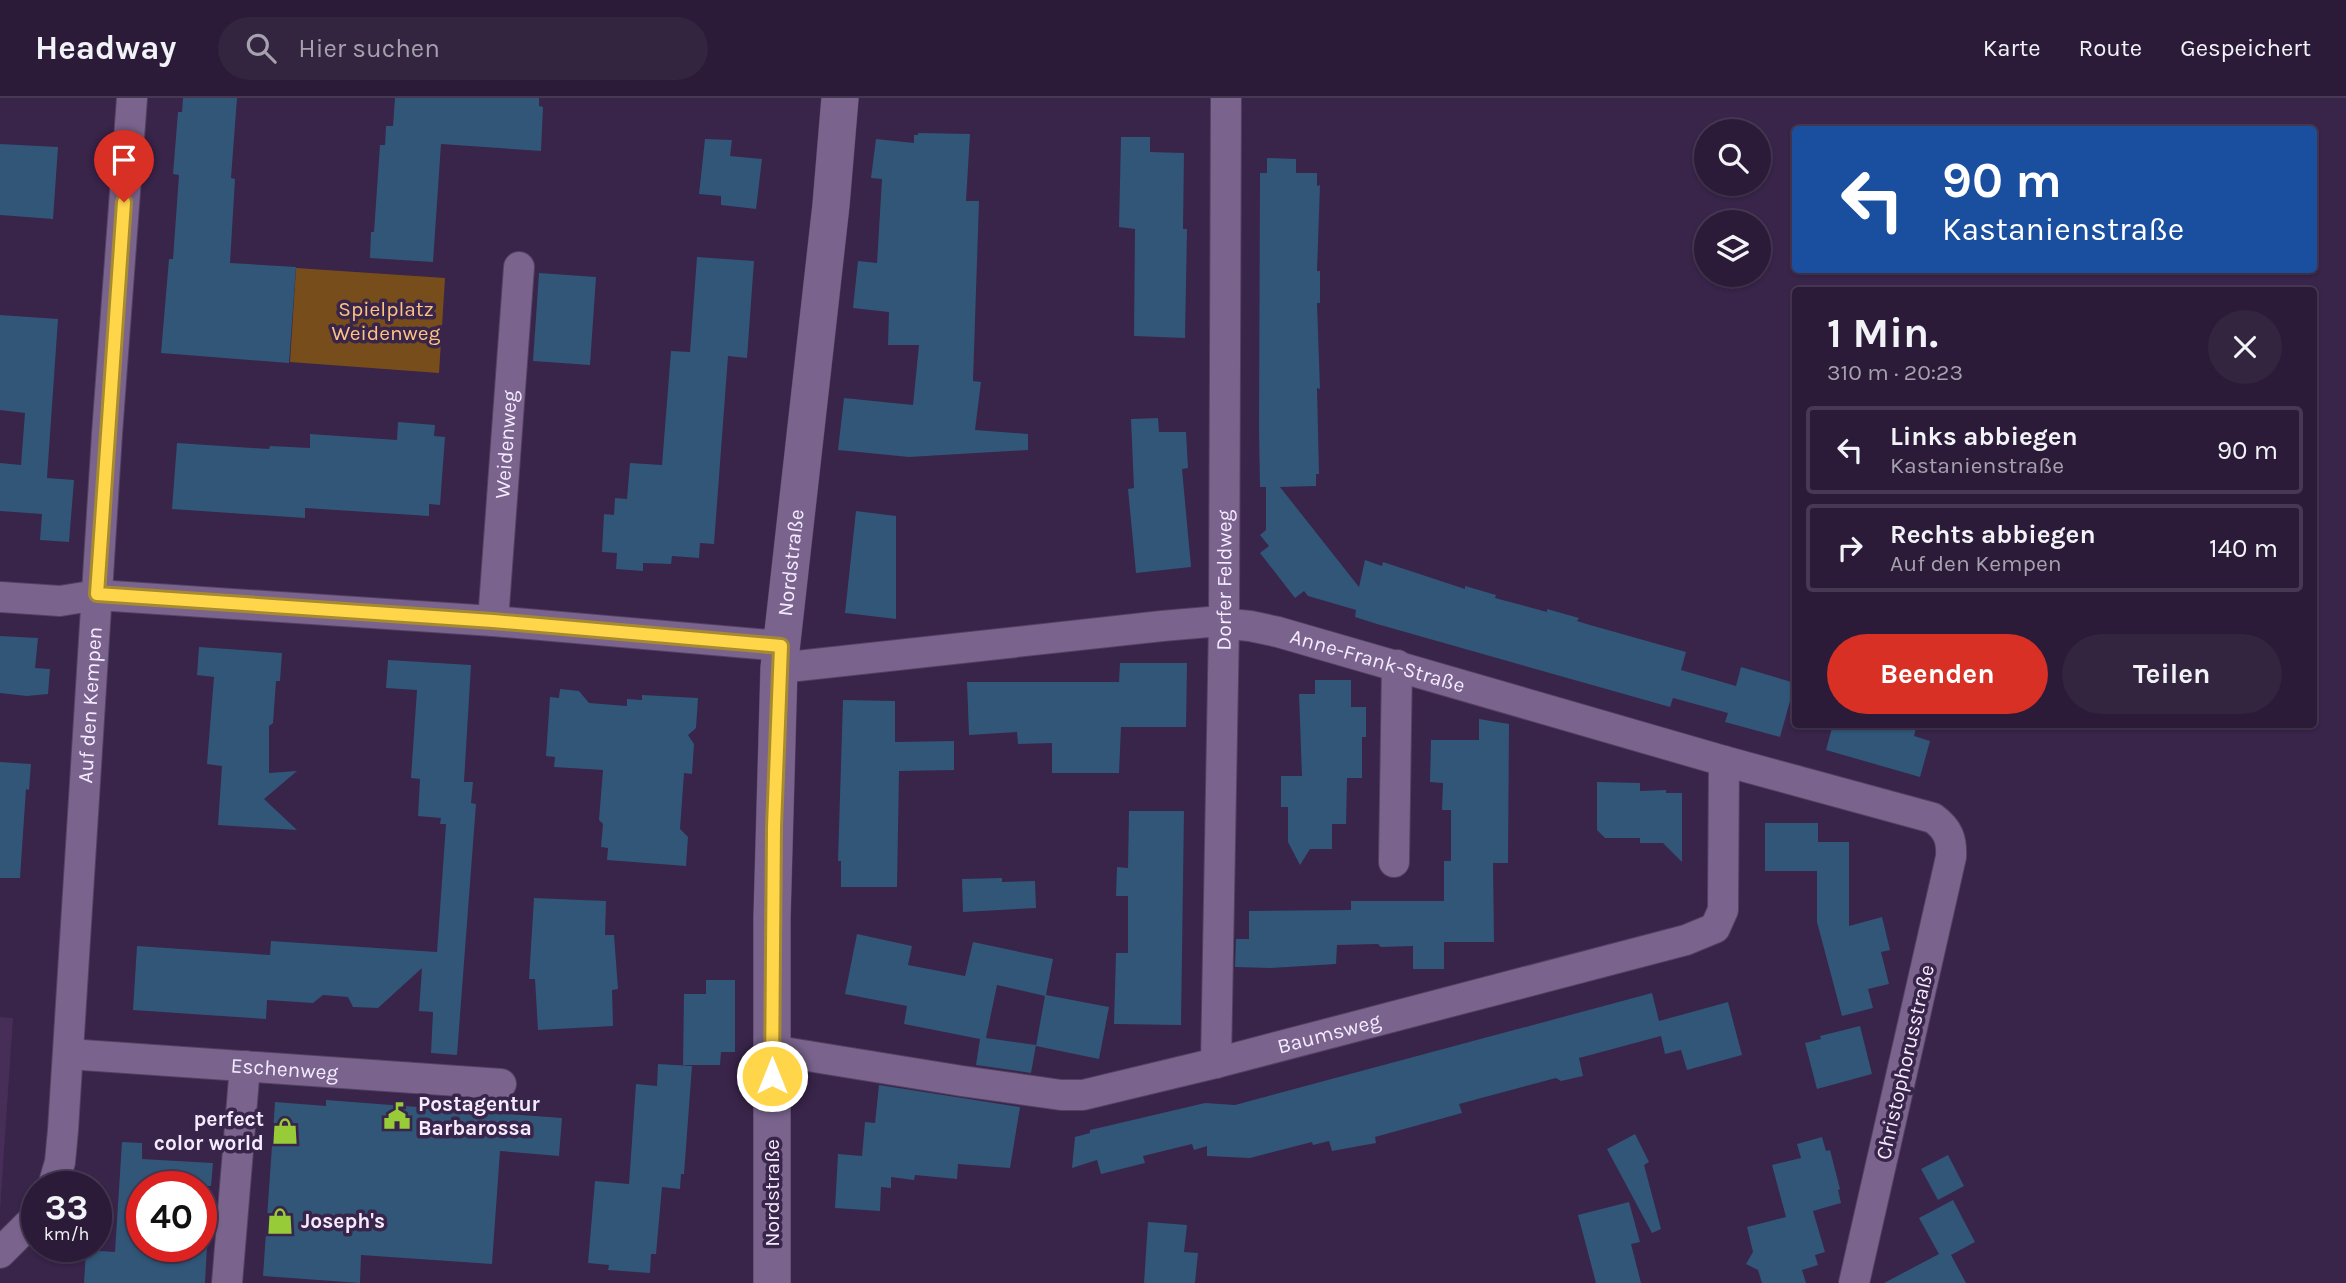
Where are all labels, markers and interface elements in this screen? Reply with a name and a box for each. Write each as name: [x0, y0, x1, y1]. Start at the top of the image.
search box: [218, 17, 708, 80]
text: Headway: [35, 29, 176, 67]
icon: search: [242, 29, 280, 67]
text: Hier suchen: [298, 33, 440, 64]
text: Karte: [1983, 34, 2041, 62]
text: Route: [2079, 34, 2142, 62]
text: Gespeichert: [2180, 34, 2311, 62]
map controls: [1694, 119, 1771, 287]
button: search: [1694, 119, 1771, 196]
pin: [94, 130, 154, 202]
icon: arrive: [105, 141, 143, 179]
text: 90 m: [1942, 152, 2062, 209]
icon: left: [1827, 154, 1918, 245]
button: layers: [1694, 210, 1771, 287]
text: Kastanienstraße: [1942, 211, 2184, 248]
park label: Spielplatz Weidenweg: [332, 297, 441, 345]
text: 1 Min.: [1827, 308, 1938, 358]
button: close: [2208, 310, 2282, 384]
text: 310 m · 20:23: [1827, 359, 1963, 386]
street label: Weidenweg: [490, 389, 522, 500]
text: Links abbiegen: [1890, 421, 2078, 452]
icon: left: [1831, 431, 1869, 469]
text: 90 m: [2217, 435, 2278, 466]
text: Kastanienstraße: [1890, 452, 2064, 479]
street label: Nordstraße: [773, 508, 809, 618]
street label: Dorfer Feldweg: [1212, 509, 1236, 651]
text: Rechts abbiegen: [1890, 519, 2096, 550]
icon: right: [1831, 529, 1869, 567]
text: 140 m: [2209, 533, 2278, 564]
text: Auf den Kempen: [1890, 550, 2062, 577]
street label: Anne-Frank-Straße: [1287, 624, 1468, 697]
street label: Auf den Kempen: [73, 626, 107, 784]
button: Beenden: [1827, 634, 2048, 714]
button: Teilen: [2062, 634, 2282, 714]
street label: Christophorusstraße: [1871, 962, 1939, 1162]
street label: Baumsweg: [1275, 1008, 1383, 1058]
position arrow: [735, 1039, 809, 1113]
street label: Eschenweg: [230, 1053, 339, 1085]
place label: Postagentur Barbarossa: [418, 1092, 541, 1140]
public building icon: Postagentur Barbarossa: [382, 1101, 412, 1131]
place label: perfect color world: [154, 1107, 264, 1155]
shop icon: perfect color world: [270, 1116, 300, 1146]
street label: Nordstraße: [760, 1139, 784, 1247]
speed limit sign: 40: [126, 1171, 217, 1262]
text: 33: [45, 1187, 88, 1228]
shop icon: Joseph's: [265, 1206, 295, 1236]
place label: Joseph's: [301, 1209, 385, 1233]
text: km/h: [44, 1223, 89, 1245]

